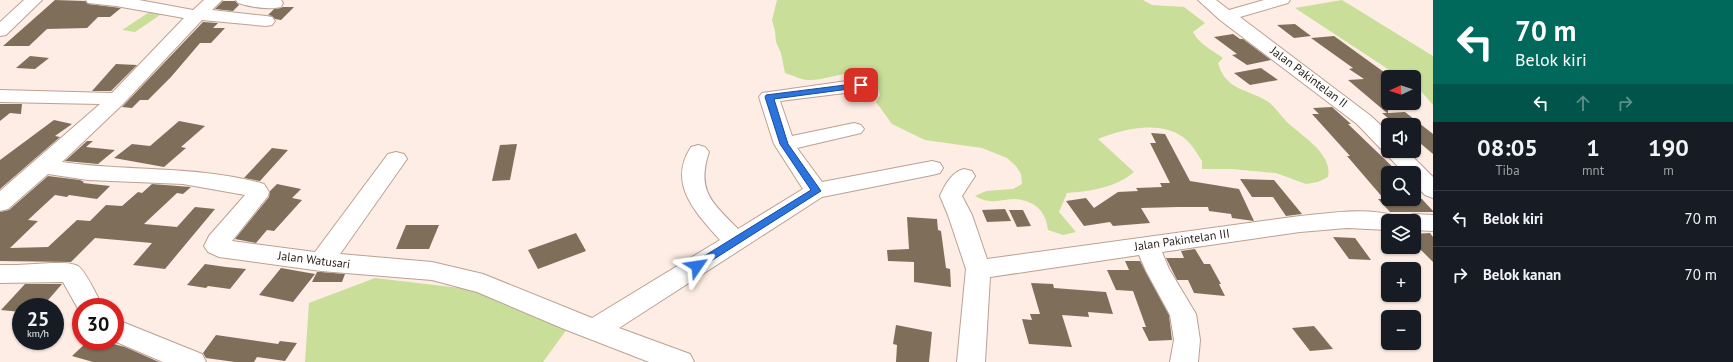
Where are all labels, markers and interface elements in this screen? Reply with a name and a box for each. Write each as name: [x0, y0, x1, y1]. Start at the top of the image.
text: 70 m: [1515, 12, 1576, 49]
icon: left: [1449, 16, 1501, 68]
street label: Jalan Pakintelan II: [1267, 42, 1351, 110]
text: Belok kiri: [1515, 48, 1587, 71]
pin: [844, 68, 878, 102]
north arrow: [1381, 70, 1421, 110]
map controls: [1381, 70, 1421, 350]
icon: arrive: [850, 74, 872, 96]
icon: left: [1530, 92, 1552, 114]
icon: ahead: [1572, 92, 1594, 114]
icon: right: [1614, 92, 1636, 114]
button: sound: [1381, 118, 1421, 158]
text: 08:05: [1477, 132, 1538, 163]
text: 1: [1586, 132, 1600, 163]
text: 190: [1648, 132, 1689, 163]
text: Tiba: [1495, 162, 1520, 179]
text: mnt: [1582, 162, 1604, 179]
text: m: [1663, 162, 1674, 179]
button: search: [1381, 166, 1421, 206]
icon: left: [1449, 208, 1471, 230]
text: Belok kiri: [1483, 209, 1543, 228]
text: 70 m: [1684, 209, 1717, 228]
button: layers: [1381, 214, 1421, 254]
street label: Jalan Pakintelan III: [1132, 225, 1231, 254]
position arrow: [676, 245, 718, 287]
street label: Jalan Watusari: [276, 248, 351, 271]
button: +: [1381, 262, 1421, 302]
icon: right: [1449, 264, 1471, 286]
text: Belok kanan: [1483, 265, 1561, 284]
text: 70 m: [1684, 265, 1717, 284]
speed limit sign: 30: [72, 298, 124, 350]
text: 25: [27, 306, 49, 332]
button: −: [1381, 310, 1421, 350]
text: km/h: [27, 327, 49, 340]

